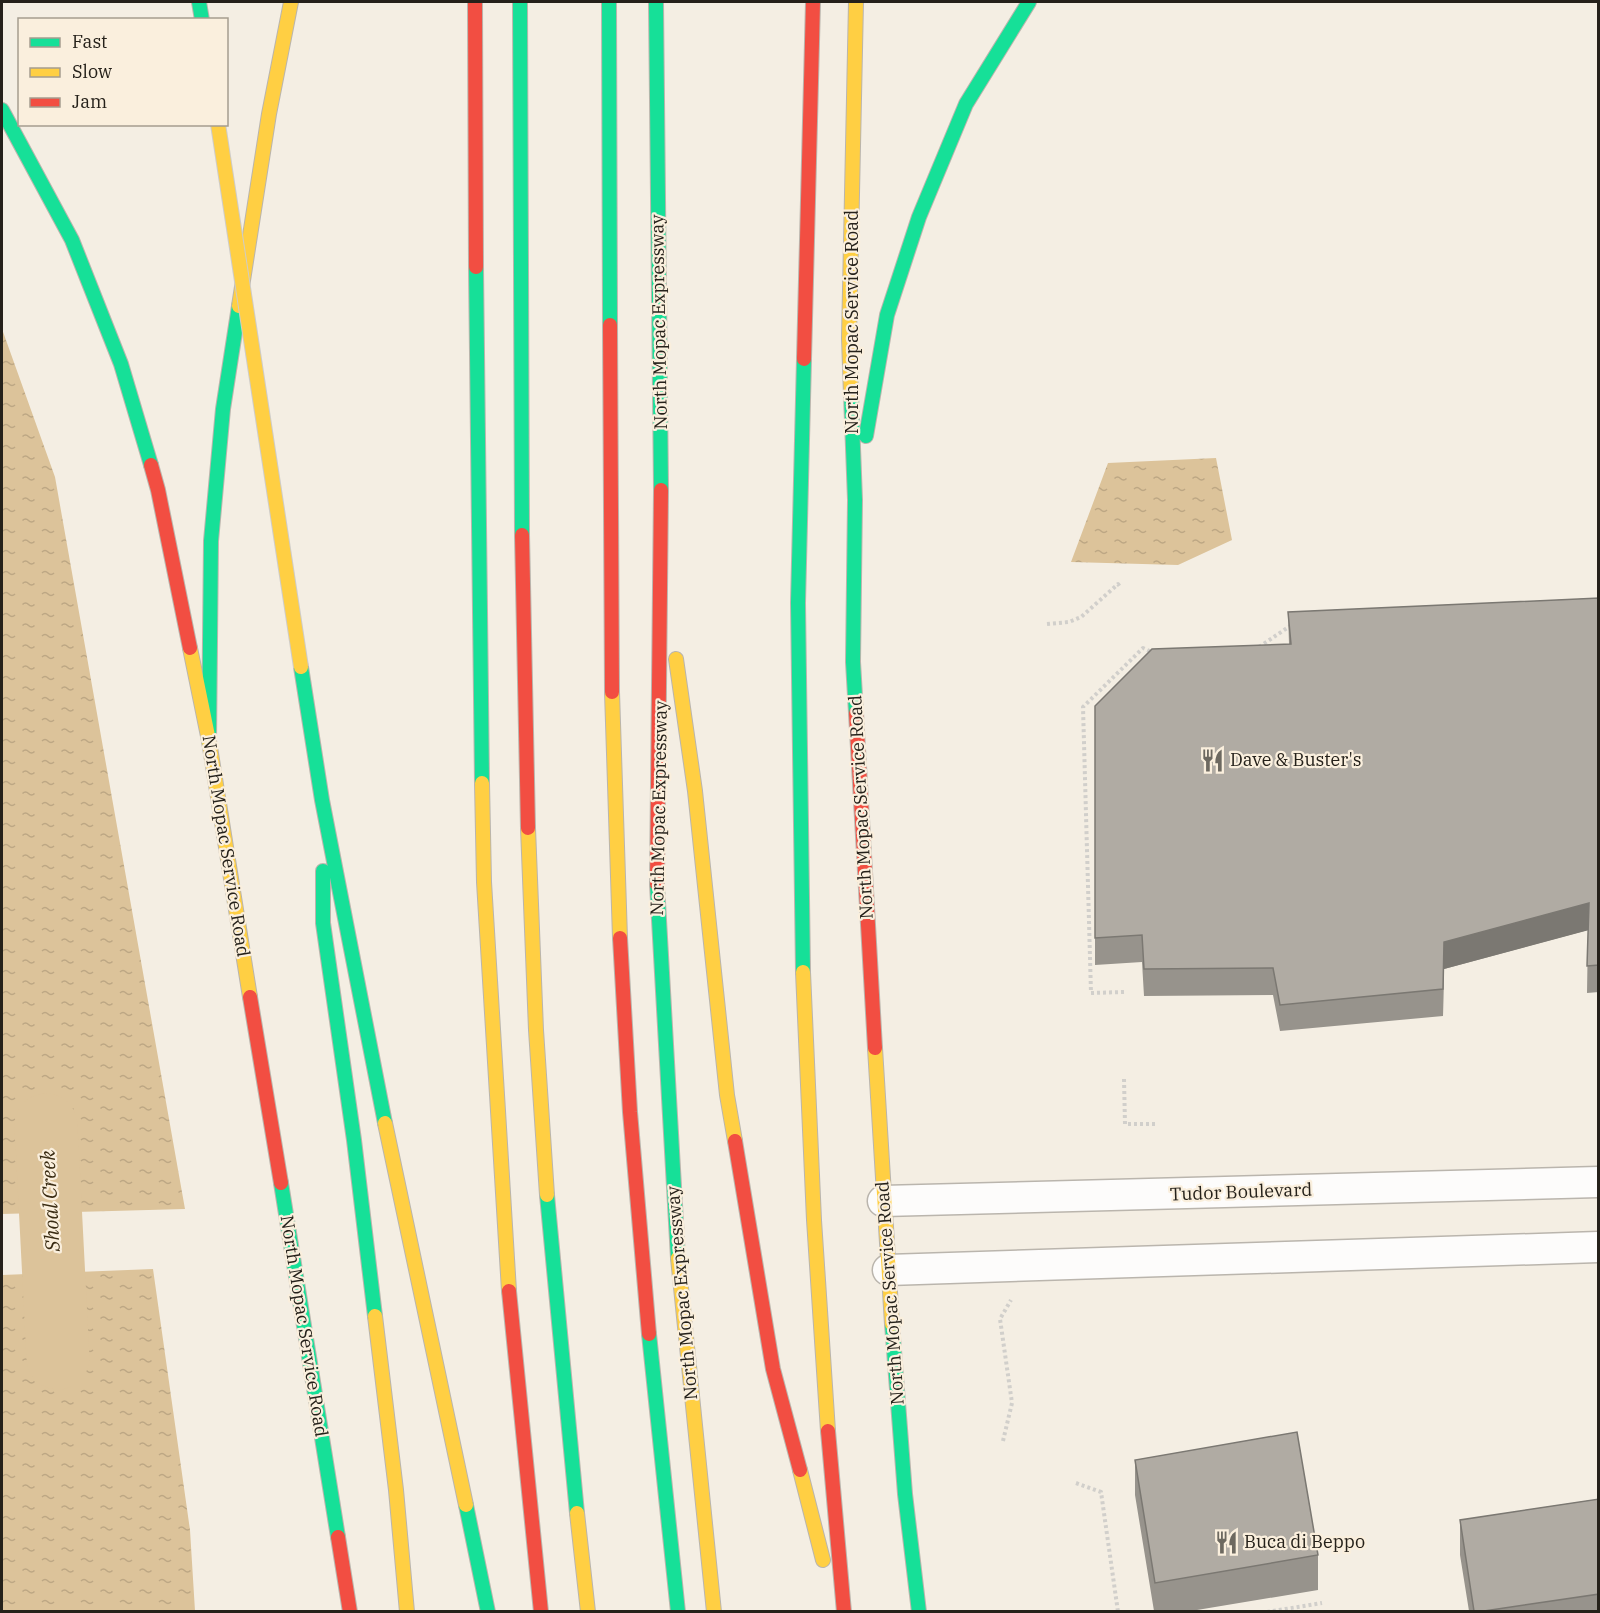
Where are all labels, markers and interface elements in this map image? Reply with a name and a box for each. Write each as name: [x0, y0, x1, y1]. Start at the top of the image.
legend: [18, 18, 228, 126]
text: Fast: [72, 30, 107, 53]
text: Slow: [72, 60, 112, 83]
text: Jam: [72, 90, 107, 113]
street label: North Mopac Service Road: [840, 210, 863, 434]
street label: North Mopac Expressway: [645, 214, 672, 430]
street label: North Mopac Service Road: [843, 694, 878, 920]
street label: North Mopac Expressway: [645, 700, 672, 916]
street label: North Mopac Service Road: [198, 733, 255, 959]
restaurant icon: Dave & Buster's: [1199, 747, 1225, 773]
place label: Dave & Buster's: [1230, 748, 1362, 771]
water label: Shoal Creek: [33, 1149, 66, 1253]
street label: Tudor Boulevard: [1169, 1178, 1313, 1205]
street label: North Mopac Service Road: [870, 1180, 909, 1406]
street label: North Mopac Expressway: [661, 1185, 702, 1401]
street label: North Mopac Service Road: [276, 1213, 333, 1439]
restaurant icon: Buca di Beppo: [1213, 1529, 1239, 1555]
place label: Buca di Beppo: [1244, 1530, 1365, 1553]

